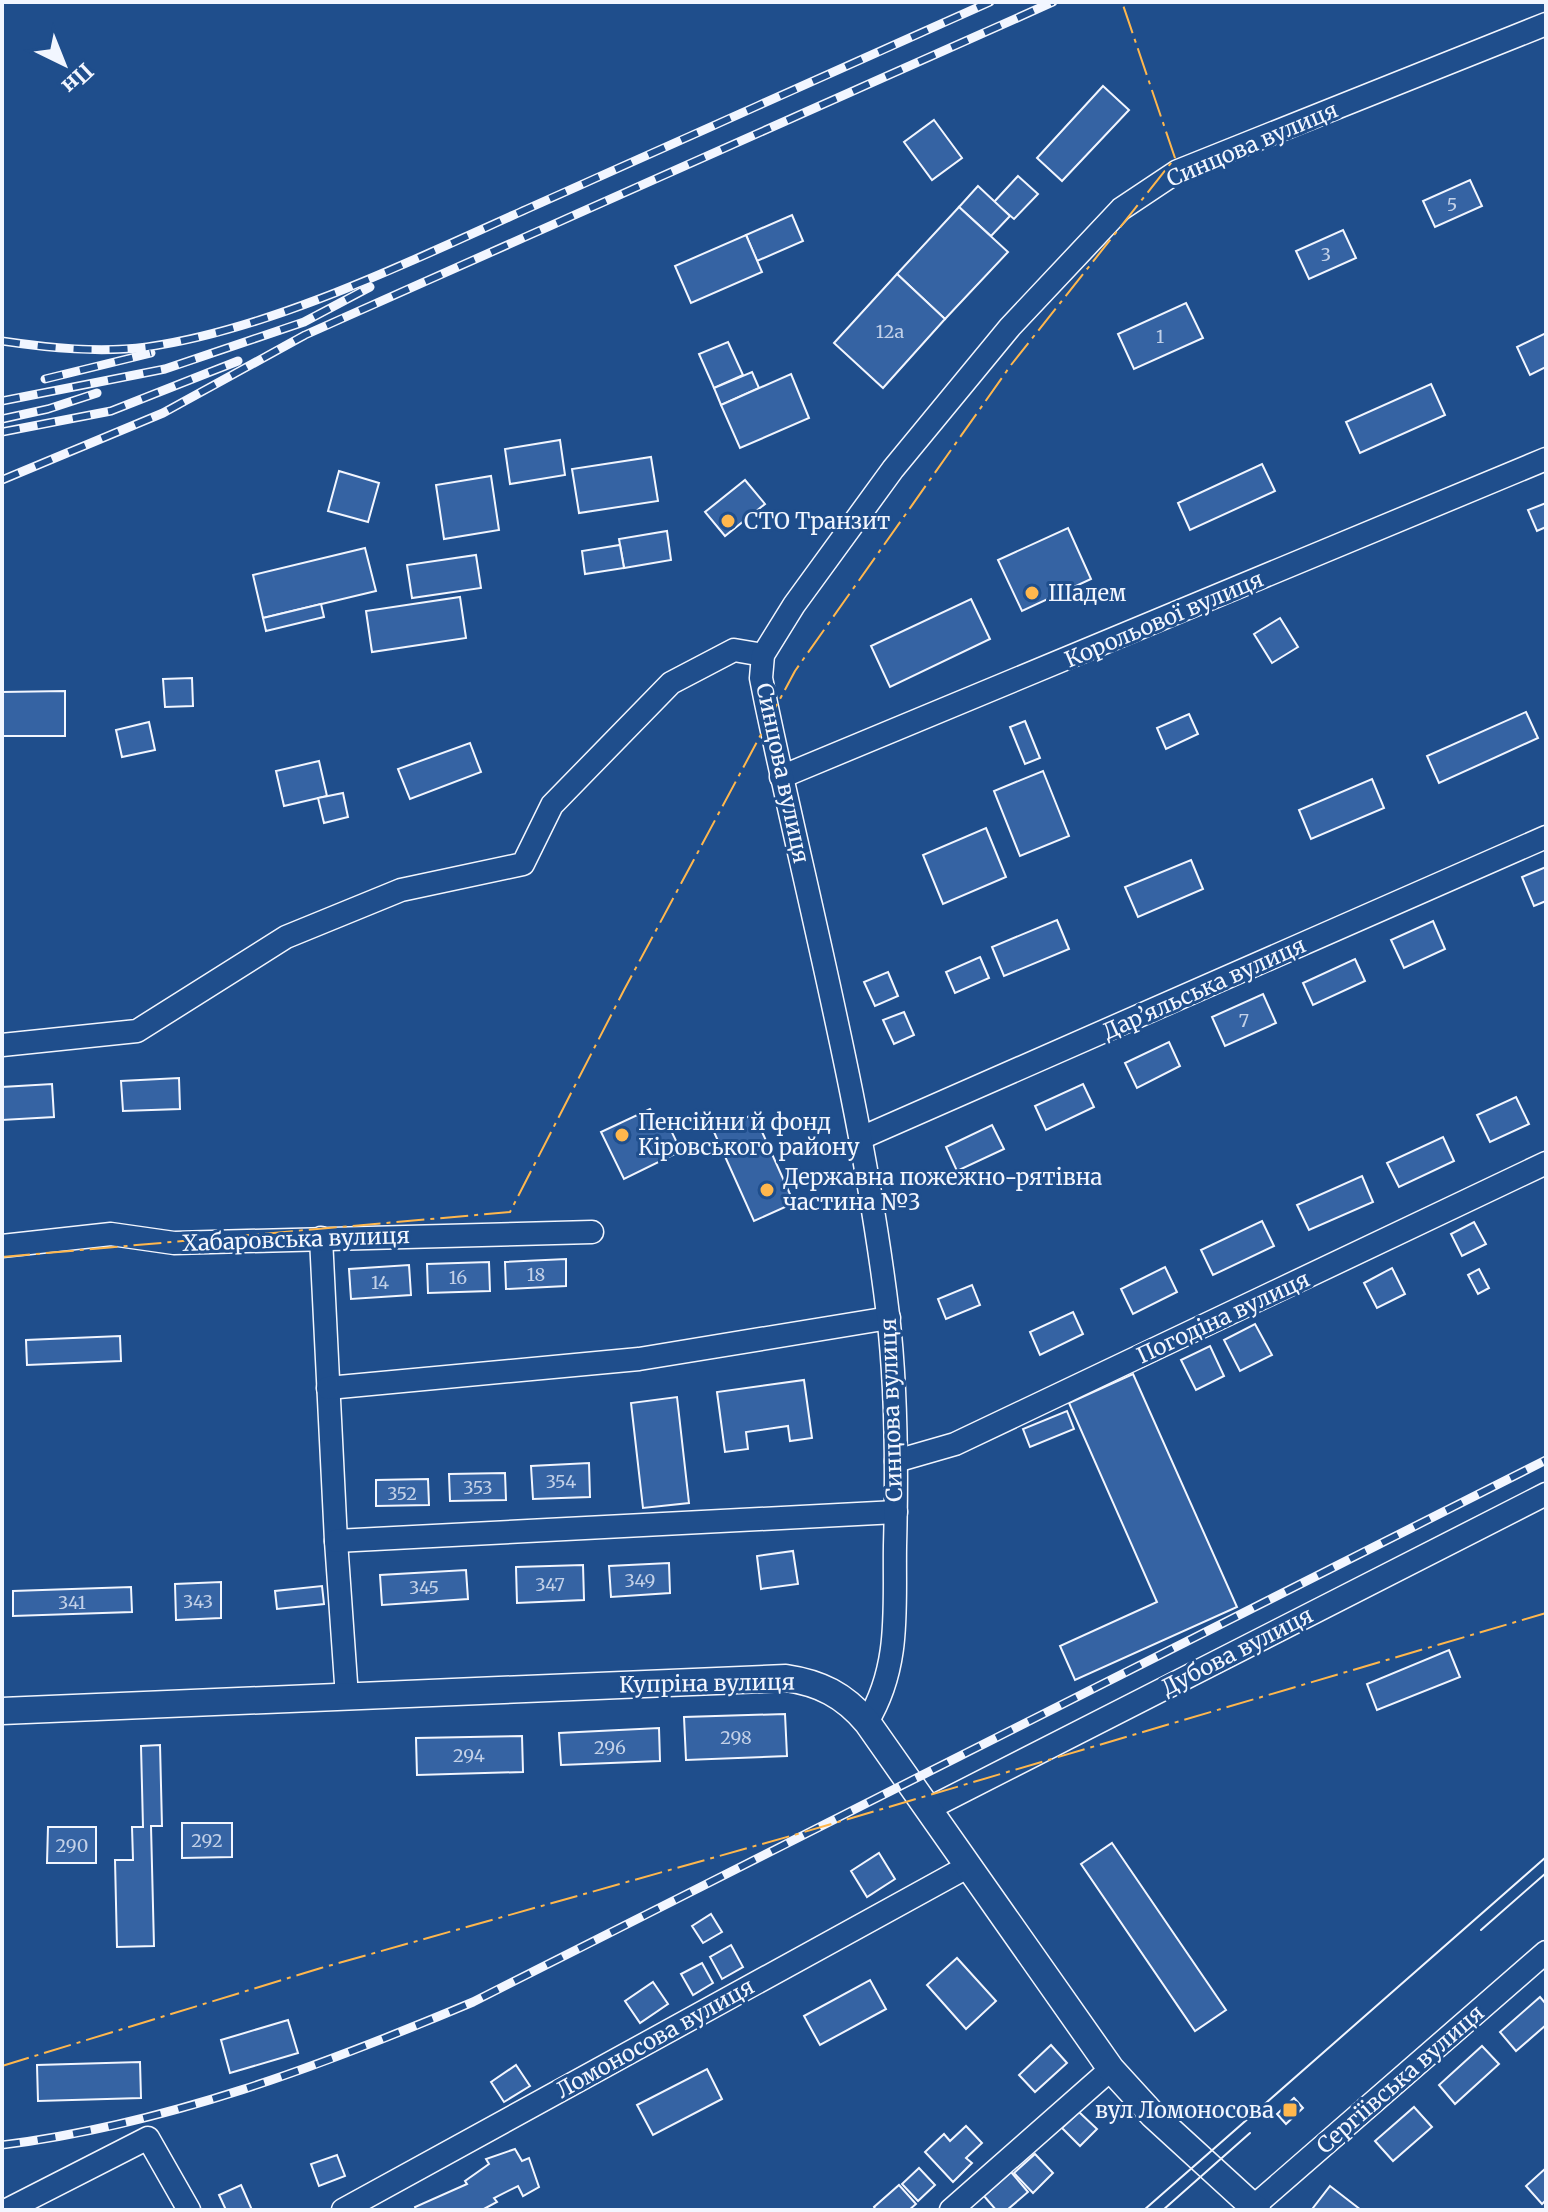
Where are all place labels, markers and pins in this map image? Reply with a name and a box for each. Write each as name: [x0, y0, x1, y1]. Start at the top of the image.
place label: СТО Транзит: [744, 507, 890, 535]
marker: СТО Транзит: [719, 512, 737, 530]
place label: Шадем: [1048, 579, 1127, 607]
marker: Шадем: [1023, 584, 1041, 602]
place label: Пенсійни й фонд Кіровського району: [638, 1108, 860, 1161]
marker: Пенсійни й фонд Кіровського району: [613, 1126, 631, 1144]
place label: Державна пожежно-рятівна частина №3: [783, 1163, 1103, 1216]
marker: Державна пожежно-рятівна частина №3: [758, 1181, 776, 1199]
place label: вул Ломоносова: [1095, 2096, 1274, 2124]
marker: вул Ломоносова: [1281, 2101, 1299, 2119]

